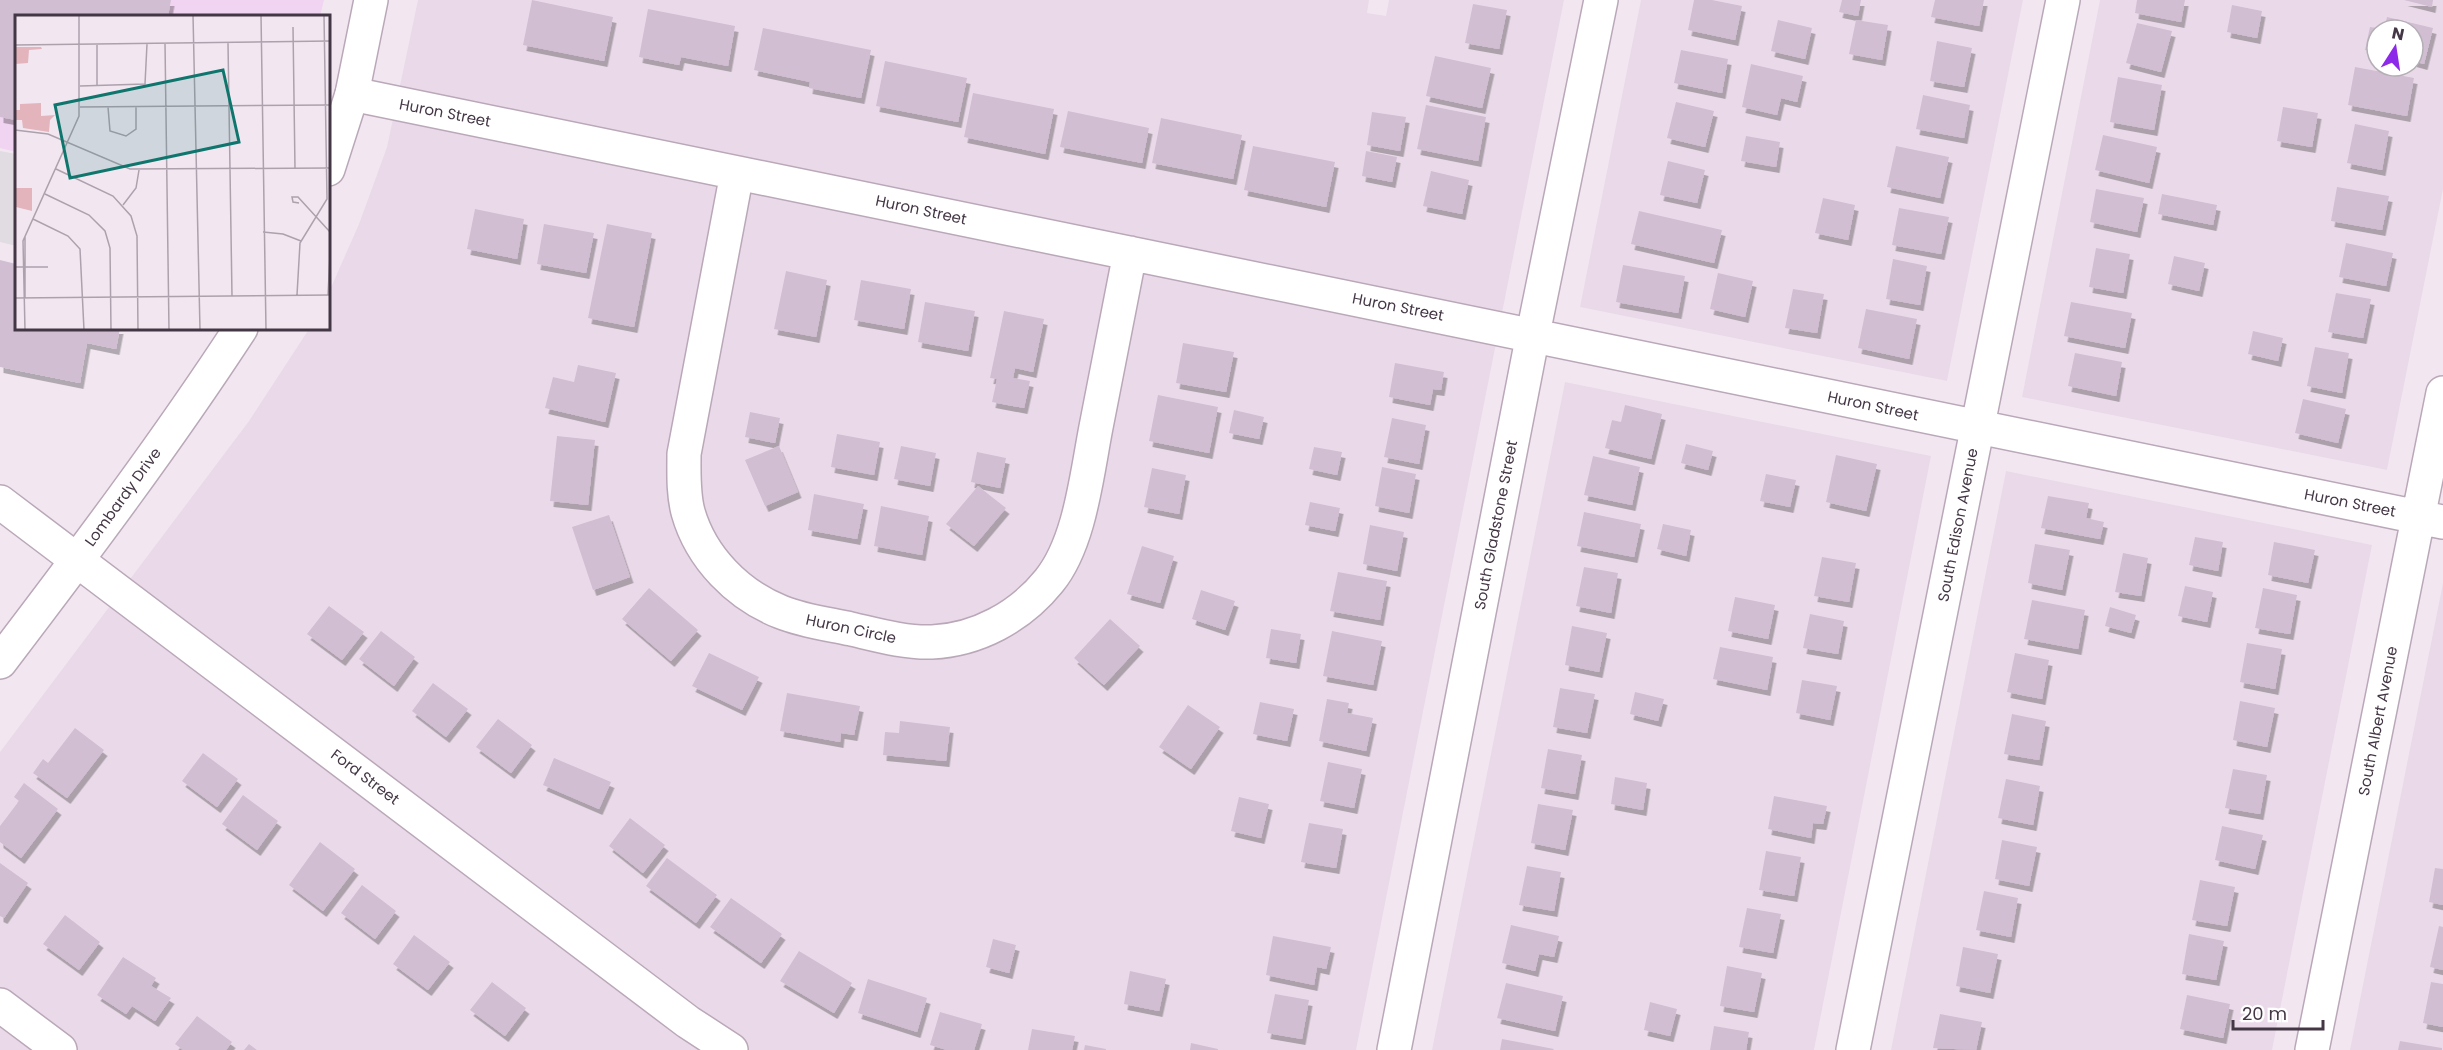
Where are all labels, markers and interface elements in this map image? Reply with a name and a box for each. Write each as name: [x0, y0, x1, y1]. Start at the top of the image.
inset map: [15, 15, 330, 330]
north arrow: [2365, 18, 2425, 78]
text: N: [2390, 21, 2406, 46]
street label: Huron Street: [398, 93, 493, 132]
street label: Huron Street: [874, 190, 969, 229]
street label: Huron Street: [1351, 287, 1446, 326]
street label: Huron Street: [1826, 386, 1921, 425]
street label: South Gladstone Street: [1469, 438, 1522, 612]
street label: Lombardy Drive: [80, 443, 166, 550]
street label: South Edison Avenue: [1932, 446, 1983, 603]
street label: Huron Street: [2303, 483, 2398, 522]
street label: Huron Circle: [804, 609, 898, 648]
street label: South Albert Avenue: [2353, 644, 2402, 797]
street label: Ford Street: [327, 744, 404, 809]
scale bar: [2233, 993, 2323, 1031]
text: 20 m: [2242, 1001, 2287, 1026]

